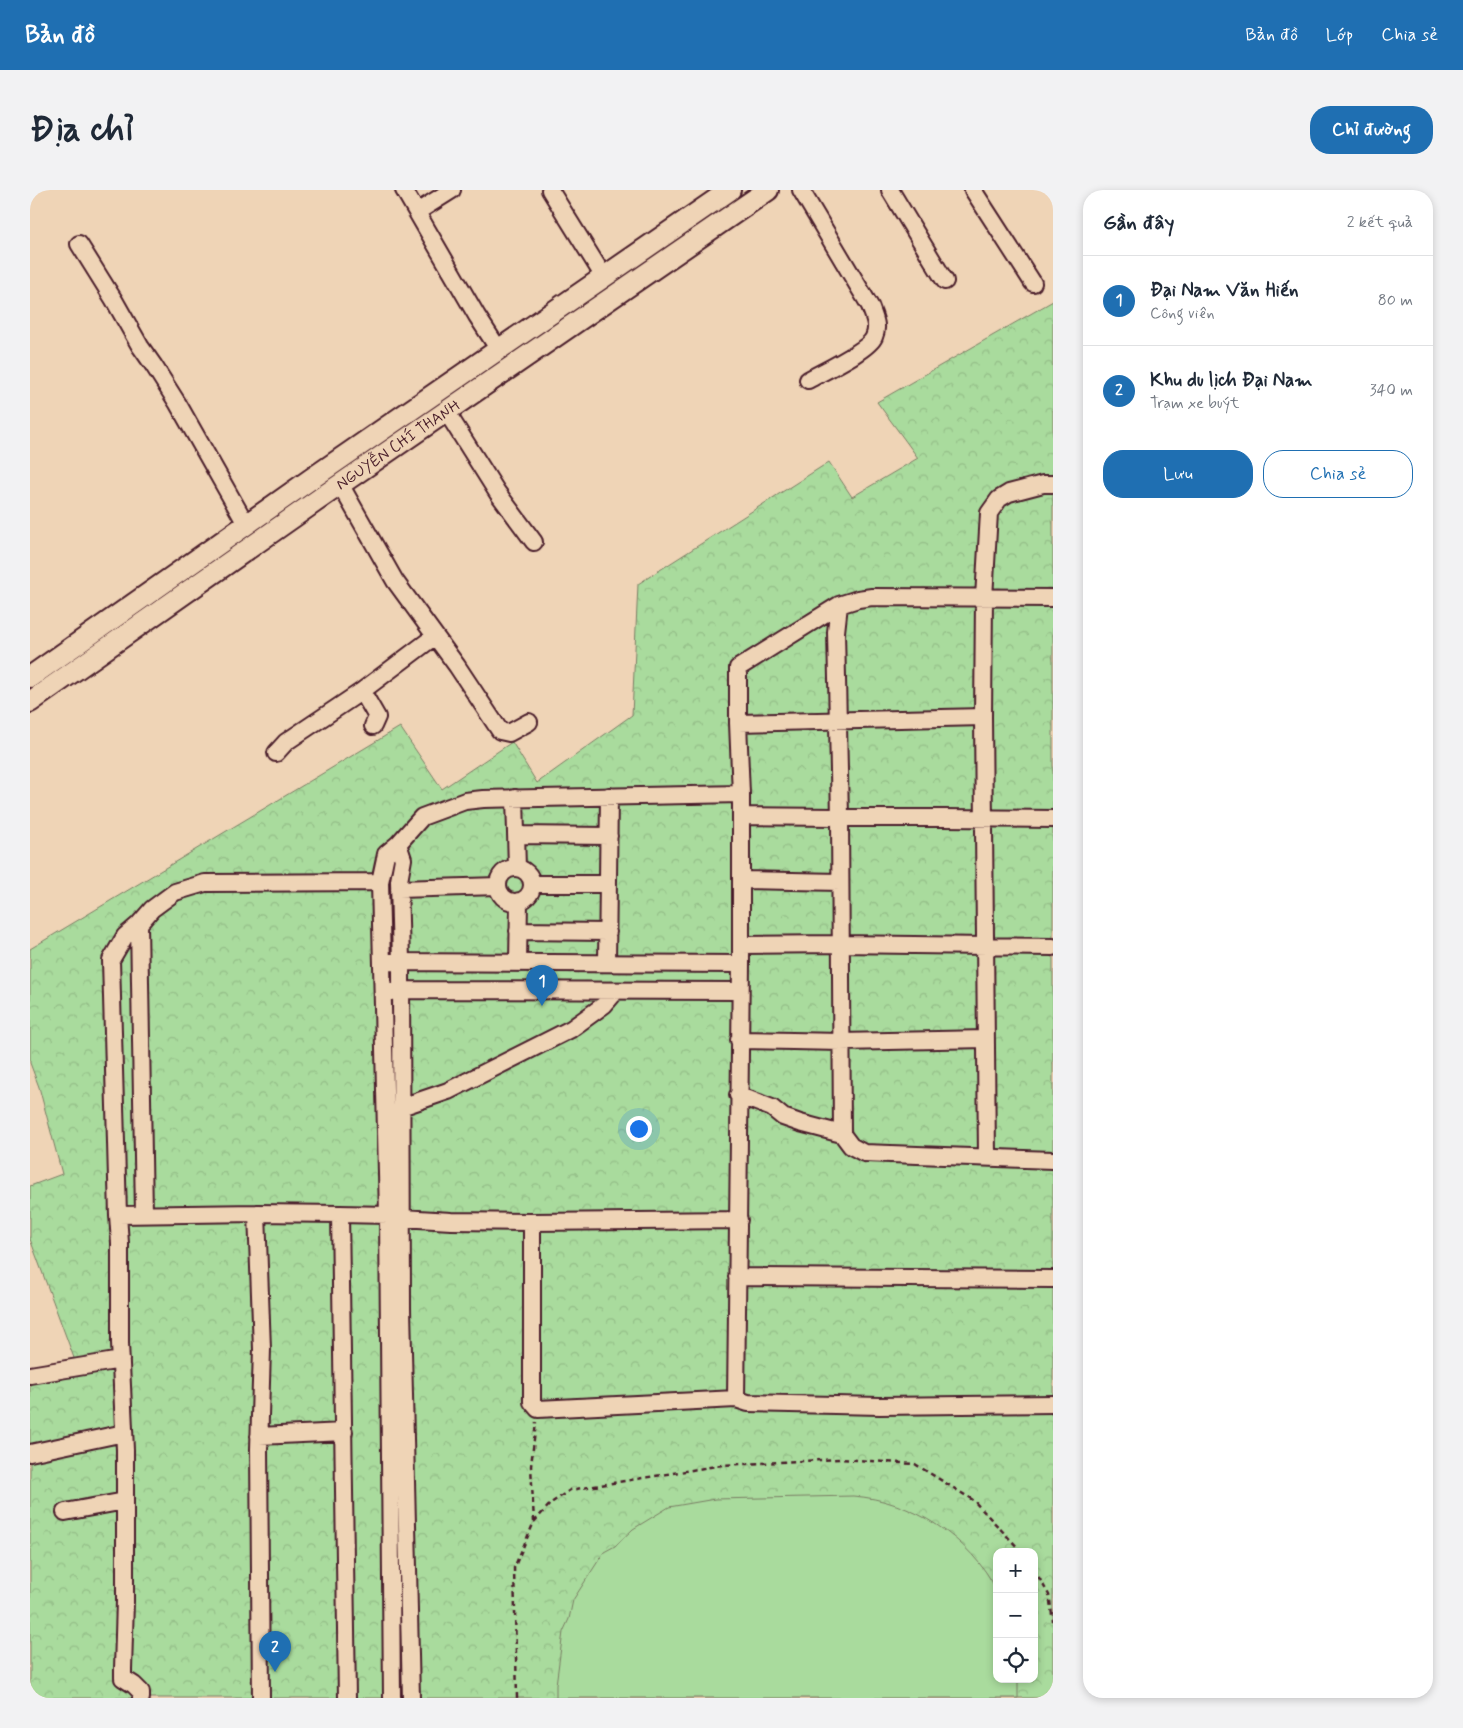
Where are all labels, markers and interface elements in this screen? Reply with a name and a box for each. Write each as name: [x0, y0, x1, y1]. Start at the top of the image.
text: Bản đồ: [25, 20, 95, 51]
text: Bản đồ: [1245, 23, 1298, 47]
text: Lớp: [1326, 23, 1353, 47]
text: Chia sẻ: [1381, 23, 1438, 47]
button: Chỉ đường: [1310, 106, 1433, 154]
text: Địa chỉ: [30, 107, 134, 153]
text: Gần đây: [1103, 209, 1174, 237]
text: 2 kết quả: [1347, 212, 1413, 233]
text: Đại Nam Văn Hiến: [1150, 278, 1299, 303]
text: 1: [1115, 290, 1123, 311]
text: 80 m: [1378, 290, 1413, 311]
text: Công viên: [1150, 303, 1215, 324]
text: Khu du lịch Đại Nam: [1150, 368, 1312, 393]
text: 2: [1115, 380, 1123, 401]
text: 340 m: [1369, 380, 1413, 401]
text: Trạm xe buýt: [1150, 393, 1239, 414]
street label: NGUYỄN CHÍ THANH: [332, 395, 464, 495]
button: Lưu: [1103, 450, 1253, 498]
button: Chia sẻ: [1263, 450, 1413, 498]
pin: 1: [526, 965, 558, 1006]
your location: [626, 1116, 652, 1142]
map controls: [993, 1548, 1038, 1683]
button: +: [993, 1548, 1038, 1593]
button: −: [993, 1593, 1038, 1638]
pin: 2: [259, 1631, 291, 1672]
button: locate: [993, 1638, 1038, 1683]

